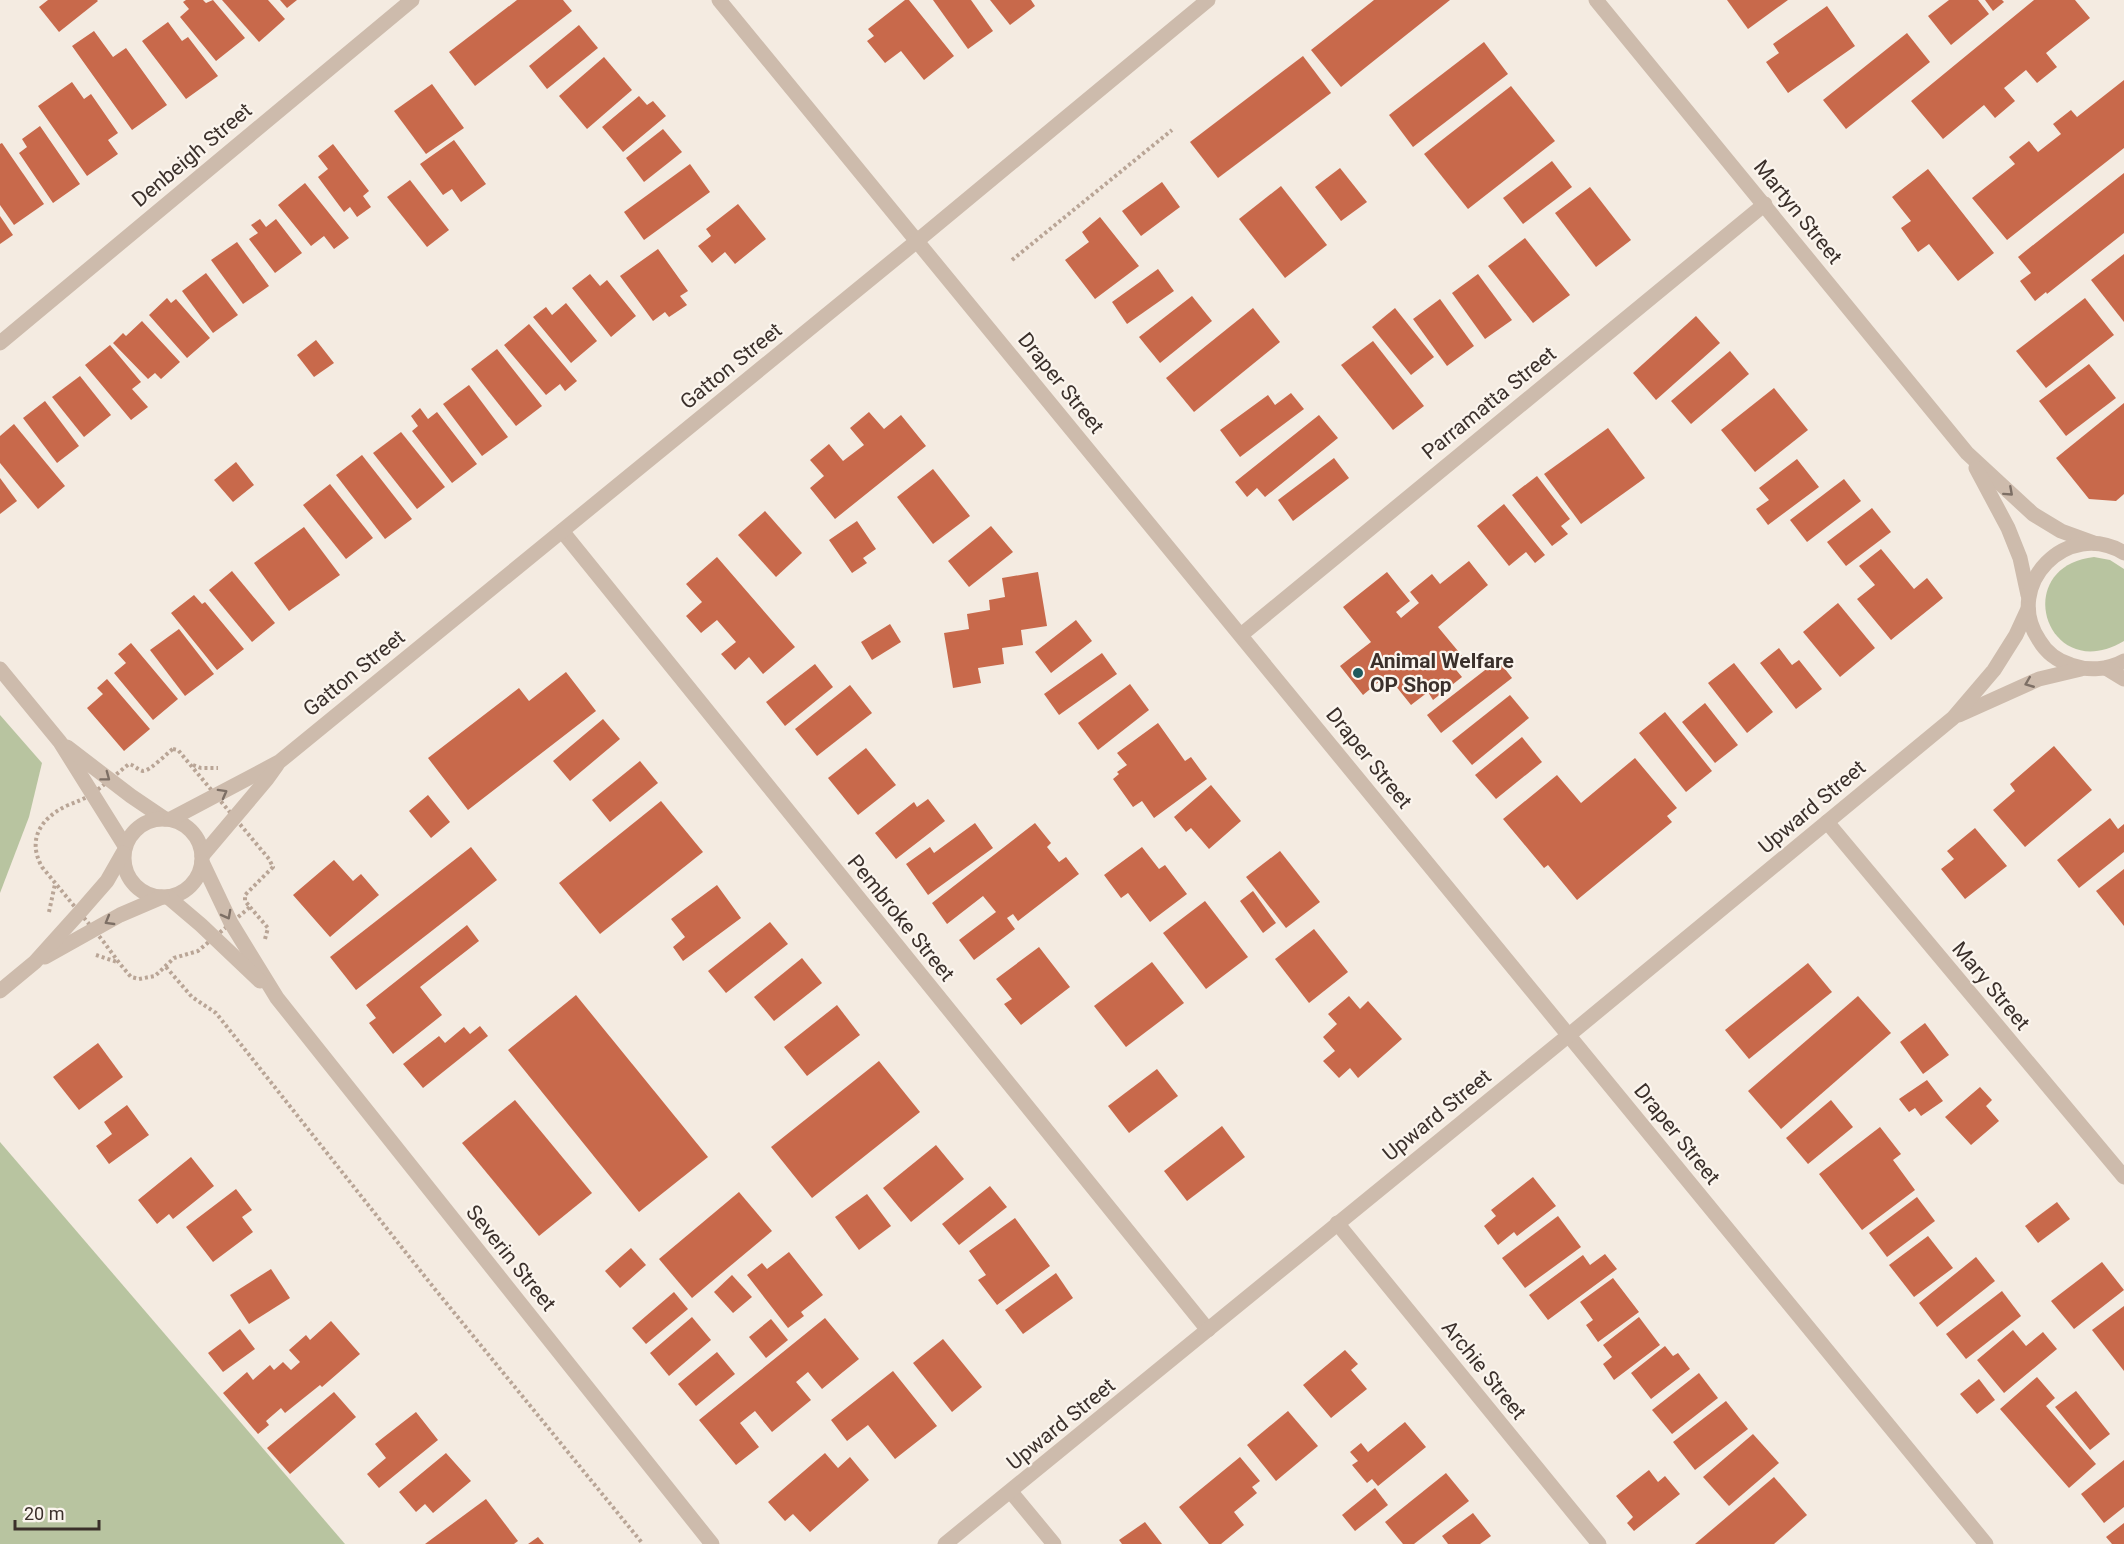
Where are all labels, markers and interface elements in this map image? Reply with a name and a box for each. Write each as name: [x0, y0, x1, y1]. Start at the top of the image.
street label: Denbeigh Street: [127, 98, 257, 212]
street label: Martyn Street: [1749, 155, 1847, 269]
street label: Gatton Street: [675, 318, 787, 414]
street label: Draper Street: [1013, 328, 1109, 438]
street label: Parramatta Street: [1417, 342, 1561, 464]
one-way arrow: [2003, 485, 2013, 496]
street label: Gatton Street: [298, 625, 410, 721]
place label: Animal Welfare OP Shop: [1370, 649, 1514, 697]
marker: Animal Welfare OP Shop: [1351, 666, 1365, 680]
one-way arrow: [2024, 676, 2035, 688]
street label: Draper Street: [1321, 703, 1417, 813]
street label: Upward Street: [1754, 755, 1870, 859]
one-way arrow: [100, 770, 111, 781]
one-way arrow: [217, 789, 227, 800]
street label: Pembroke Street: [843, 850, 959, 986]
one-way arrow: [220, 909, 231, 919]
one-way arrow: [104, 914, 115, 926]
street label: Mary Street: [1947, 937, 2035, 1035]
street label: Upward Street: [1378, 1064, 1496, 1166]
street label: Draper Street: [1629, 1079, 1725, 1189]
street label: Severin Street: [461, 1200, 561, 1316]
street label: Archie Street: [1437, 1316, 1531, 1424]
street label: Upward Street: [1002, 1373, 1120, 1475]
scale bar: [15, 1493, 99, 1531]
text: 20 m: [24, 1503, 64, 1524]

